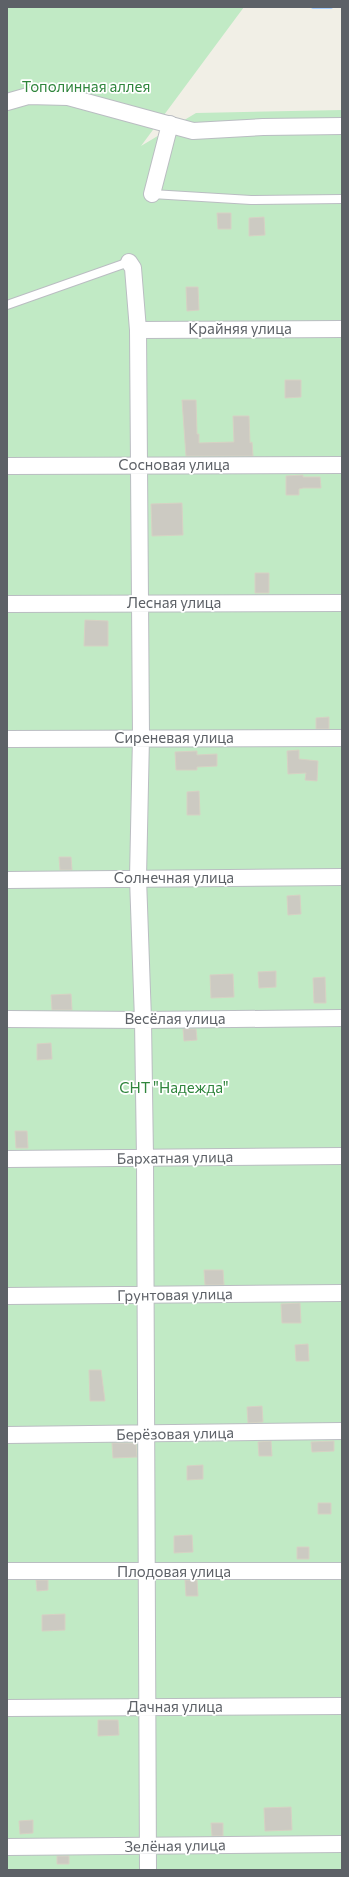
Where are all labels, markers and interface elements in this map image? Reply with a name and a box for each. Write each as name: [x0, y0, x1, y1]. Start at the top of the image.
park label: Тополинная аллея: [22, 77, 150, 95]
street label: Крайняя улица: [188, 319, 292, 337]
street label: Сосновая улица: [118, 455, 230, 473]
street label: Лесная улица: [127, 593, 221, 611]
street label: Сиреневая улица: [114, 728, 234, 746]
street label: Солнечная улица: [114, 868, 234, 886]
street label: Весёлая улица: [124, 1009, 226, 1027]
park label: СНТ "Надежда": [119, 1078, 229, 1096]
street label: Бархатная улица: [117, 1147, 233, 1167]
street label: Грунтовая улица: [117, 1284, 233, 1304]
street label: Берёзовая улица: [116, 1423, 234, 1443]
street label: Плодовая улица: [117, 1562, 231, 1580]
street label: Дачная улица: [127, 1697, 223, 1715]
street label: Зелёная улица: [124, 1835, 226, 1855]

